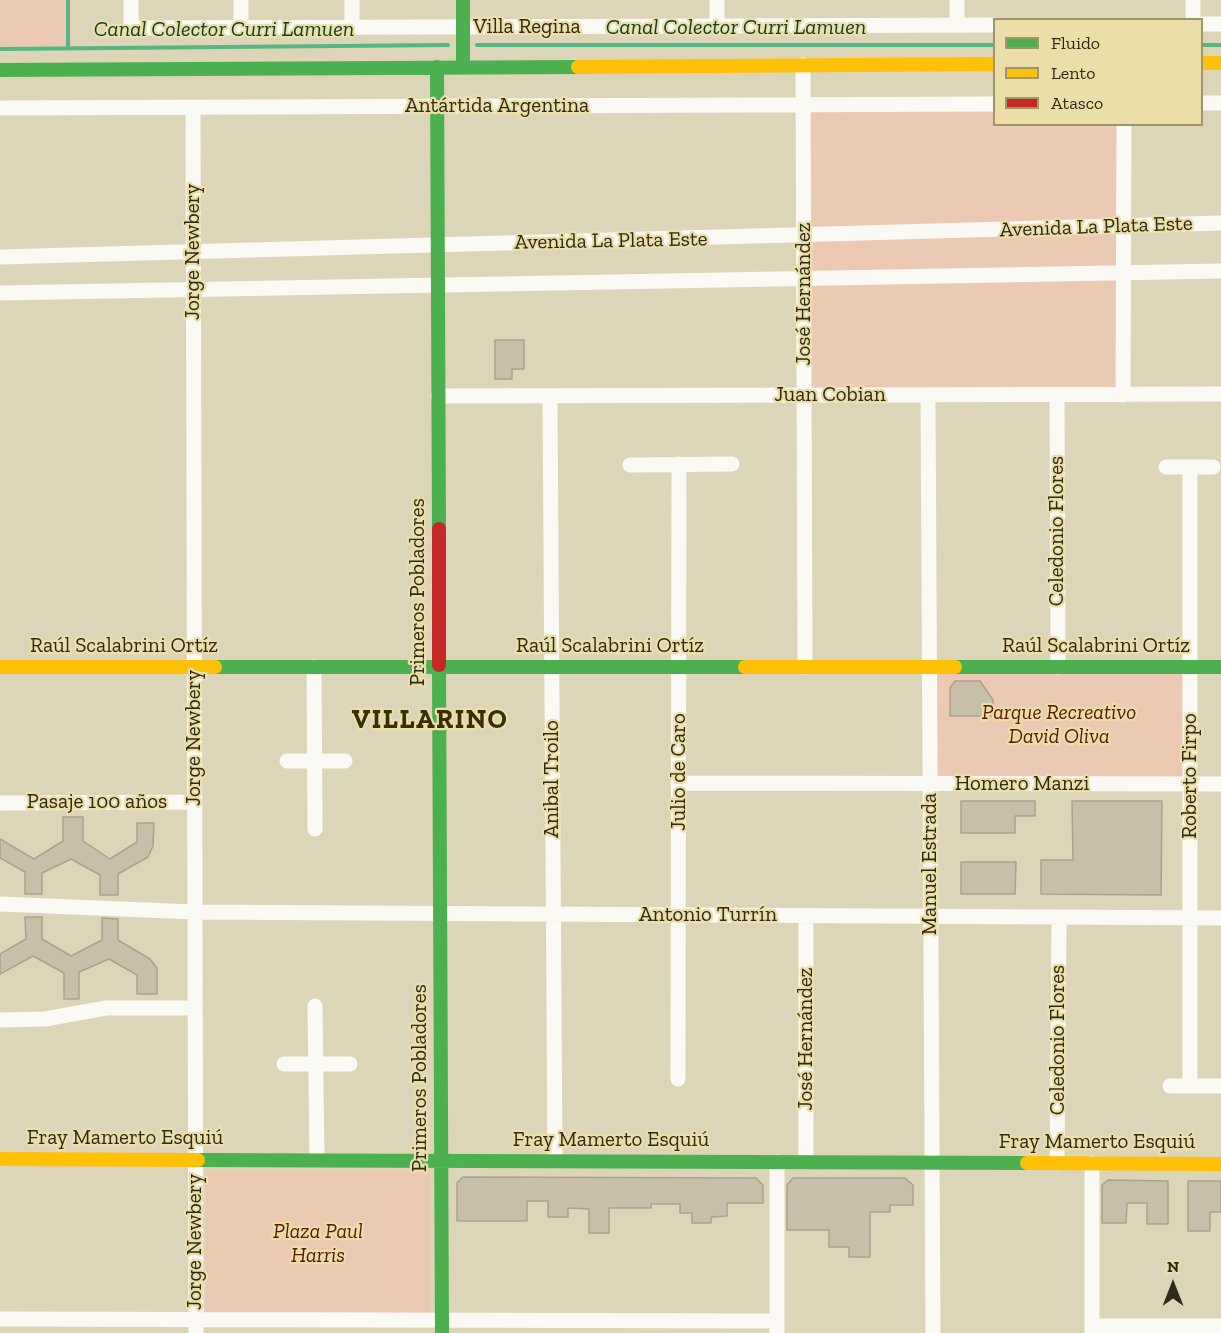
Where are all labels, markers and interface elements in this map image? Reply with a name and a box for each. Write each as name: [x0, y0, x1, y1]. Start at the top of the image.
street label: Villa Regina: [473, 14, 581, 40]
water label: Canal Colector Curri Lamuen: [606, 15, 866, 41]
water label: Canal Colector Curri Lamuen: [94, 17, 354, 43]
legend: [993, 18, 1203, 126]
text: Fluido: [1051, 32, 1100, 54]
text: Lento: [1051, 62, 1096, 84]
text: Atasco: [1051, 92, 1103, 114]
street label: Antártida Argentina: [405, 93, 589, 119]
street label: Jorge Newbery: [180, 184, 206, 320]
street label: Avenida La Plata Este: [999, 211, 1193, 243]
street label: José Hernández: [791, 222, 817, 366]
street label: Avenida La Plata Este: [514, 227, 708, 255]
street label: Juan Cobian: [774, 382, 886, 408]
street label: Celedonio Flores: [1044, 456, 1070, 606]
street label: Primeros Pobladores: [405, 498, 431, 686]
street label: Raúl Scalabrini Ortíz: [30, 633, 218, 659]
street label: Raúl Scalabrini Ortíz: [516, 633, 704, 659]
street label: Raúl Scalabrini Ortíz: [1002, 633, 1190, 659]
street label: Jorge Newbery: [181, 670, 207, 806]
park label: Parque Recreativo David Oliva: [982, 700, 1136, 750]
district label: VILLARINO: [352, 704, 508, 736]
street label: Julio de Caro: [666, 713, 692, 831]
street label: Roberto Firpo: [1177, 713, 1203, 839]
street label: Anibal Troilo: [539, 720, 565, 838]
street label: Homero Manzi: [955, 771, 1089, 797]
street label: Pasaje 100 años: [27, 789, 167, 815]
street label: Manuel Estrada: [917, 793, 943, 935]
street label: Antonio Turrín: [639, 902, 777, 928]
street label: Celedonio Flores: [1045, 965, 1071, 1115]
street label: José Hernández: [793, 967, 819, 1111]
street label: Primeros Pobladores: [407, 984, 433, 1172]
street label: Fray Mamerto Esquiú: [27, 1125, 223, 1151]
street label: Fray Mamerto Esquiú: [513, 1127, 709, 1153]
street label: Fray Mamerto Esquiú: [999, 1129, 1195, 1155]
street label: Jorge Newbery: [182, 1174, 208, 1310]
park label: Plaza Paul Harris: [273, 1219, 363, 1269]
north arrow: [1143, 1255, 1203, 1315]
text: N: [1167, 1257, 1179, 1276]

